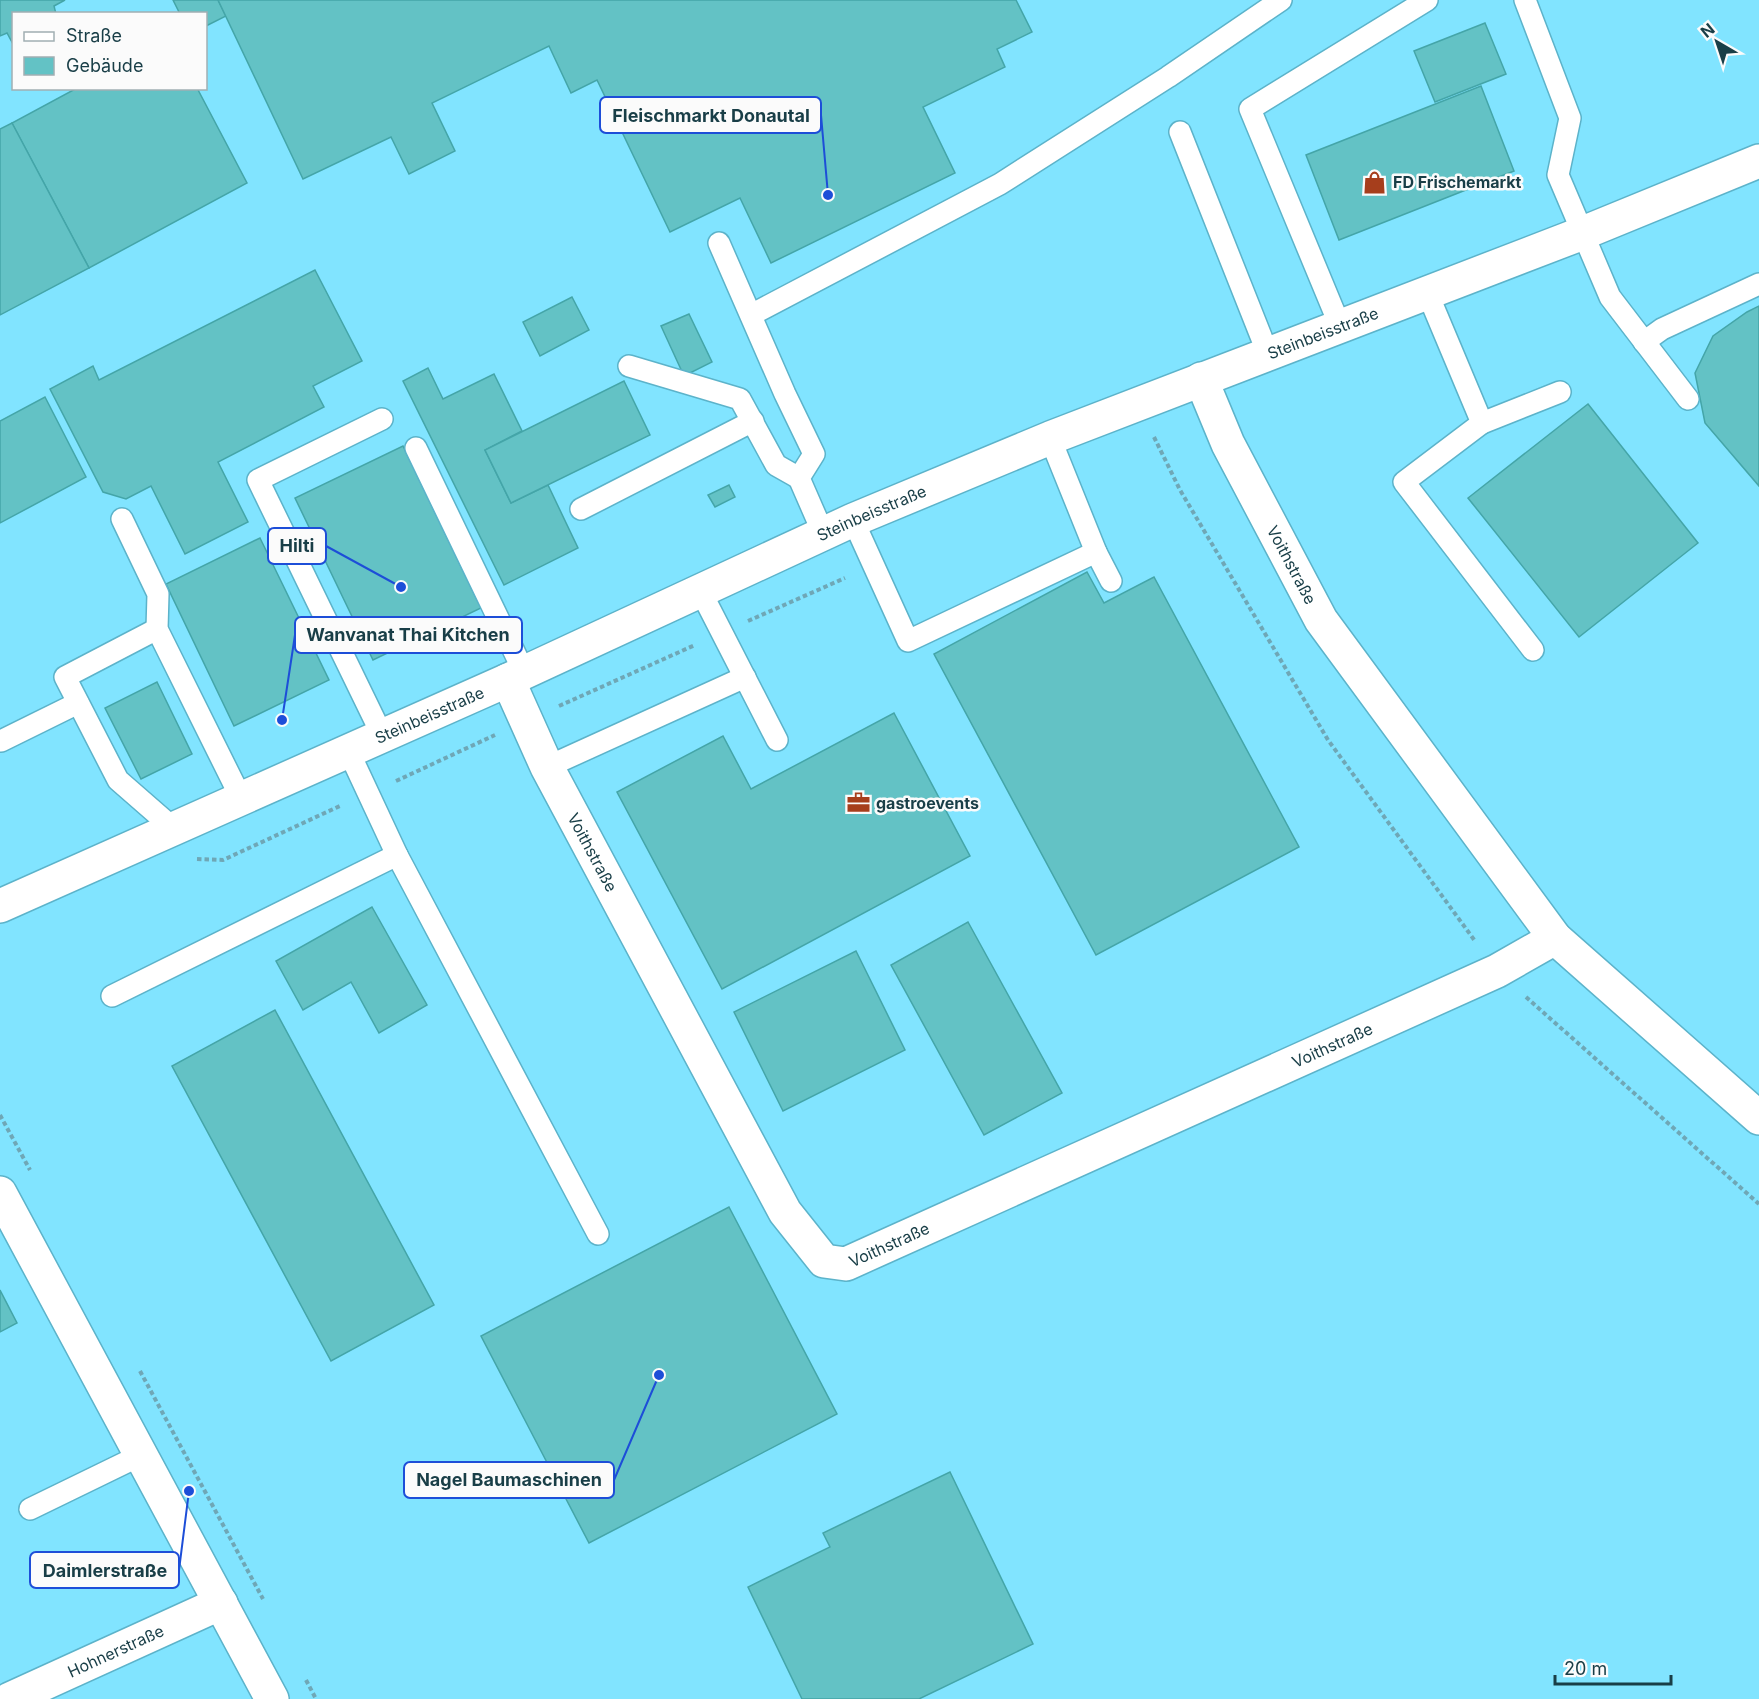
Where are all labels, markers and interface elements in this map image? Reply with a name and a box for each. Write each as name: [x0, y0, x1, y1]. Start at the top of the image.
legend: [12, 12, 207, 90]
north arrow: [1687, 12, 1747, 72]
text: N: [1697, 19, 1719, 42]
text: Straße: [66, 25, 122, 46]
text: Gebäude: [66, 55, 143, 76]
callout: Fleischmarkt Donautal: [600, 97, 821, 133]
text: Fleischmarkt Donautal: [612, 105, 810, 126]
shop icon: FD Frischemarkt: [1362, 169, 1388, 195]
place label: FD Frischemarkt: [1393, 172, 1522, 192]
street label: Steinbeisstraße: [1264, 303, 1381, 363]
street label: Steinbeisstraße: [813, 481, 929, 545]
street label: Voithstraße: [1263, 522, 1321, 608]
callout: Hilti: [268, 528, 326, 564]
text: Hilti: [280, 535, 314, 556]
callout: Wanvanat Thai Kitchen: [295, 617, 522, 653]
text: Wanvanat Thai Kitchen: [306, 624, 510, 645]
street label: Steinbeisstraße: [372, 682, 487, 748]
office icon: gastroevents: [845, 790, 871, 816]
place label: gastroevents: [876, 793, 979, 813]
street label: Voithstraße: [563, 809, 622, 895]
street label: Voithstraße: [1289, 1018, 1376, 1072]
street label: Voithstraße: [846, 1218, 932, 1271]
callout: Nagel Baumaschinen: [404, 1462, 614, 1498]
text: Nagel Baumaschinen: [416, 1469, 602, 1490]
callout: Daimlerstraße: [30, 1552, 179, 1588]
text: Daimlerstraße: [43, 1560, 167, 1581]
street label: Hohnerstraße: [64, 1620, 167, 1682]
scale bar: [1555, 1648, 1670, 1686]
text: 20 m: [1564, 1658, 1607, 1679]

